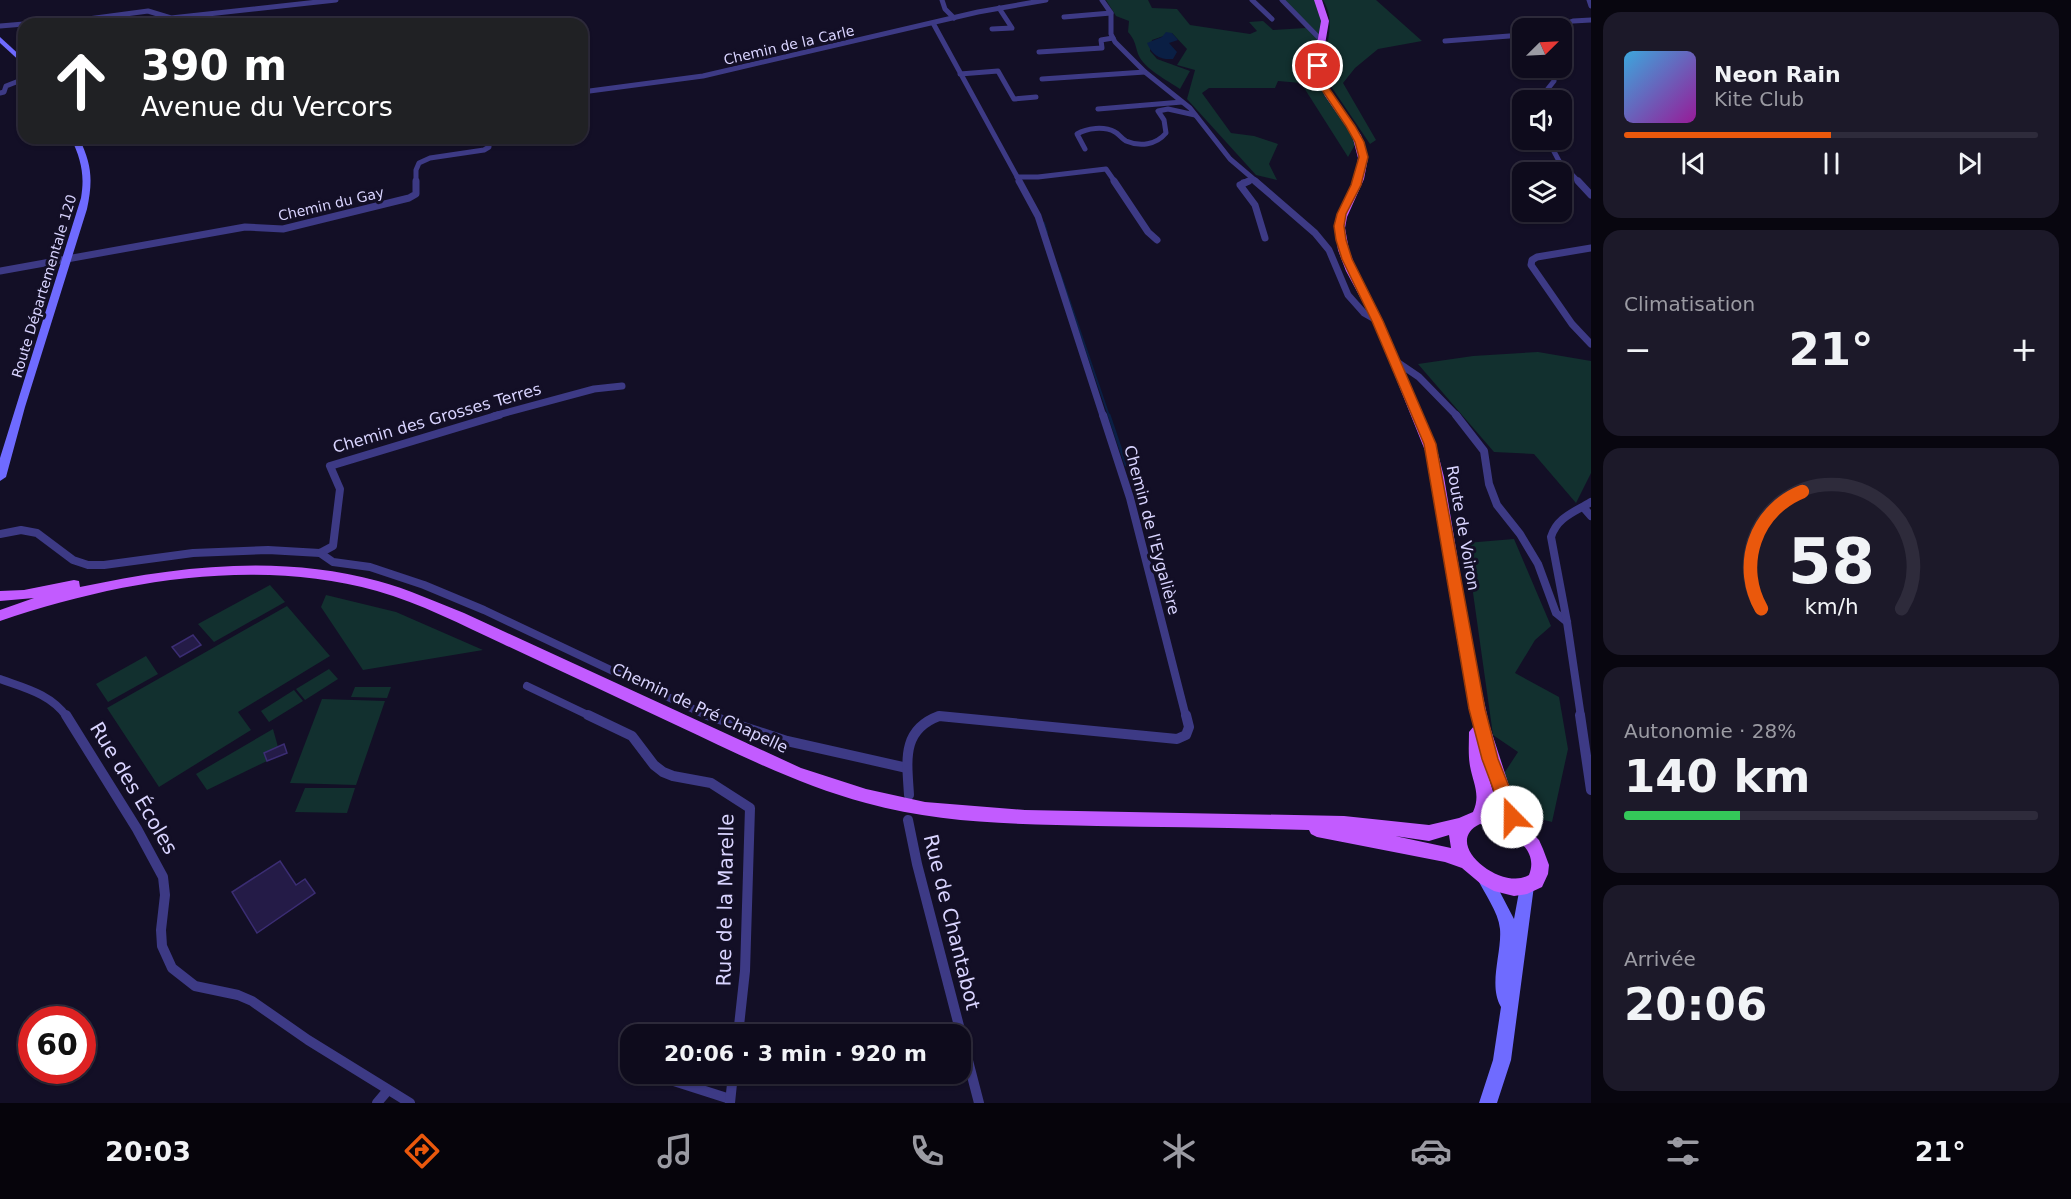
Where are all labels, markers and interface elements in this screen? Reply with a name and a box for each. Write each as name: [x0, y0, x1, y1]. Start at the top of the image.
north arrow: [1512, 18, 1572, 78]
map controls: [1512, 18, 1572, 222]
street label: Chemin de la Carle: [722, 22, 856, 68]
pin: [1292, 40, 1343, 91]
text: 390 m: [141, 41, 287, 90]
icon: ahead: [42, 42, 120, 120]
icon: arrive: [1301, 49, 1334, 82]
text: Neon Rain: [1714, 62, 1841, 87]
text: Kite Club: [1714, 87, 1804, 111]
button: sound: [1512, 90, 1572, 150]
text: Avenue du Vercors: [141, 91, 393, 122]
icon: previous: [1677, 147, 1710, 180]
icon: pause: [1815, 147, 1848, 180]
icon: next: [1953, 147, 1986, 180]
button: layers: [1512, 162, 1572, 222]
street label: Chemin du Gay: [277, 184, 385, 224]
street label: Route Départementale 120: [8, 192, 80, 380]
text: Climatisation: [1624, 292, 1755, 316]
text: 21°: [1788, 323, 1874, 376]
text: −: [1624, 330, 1652, 369]
text: +: [2010, 330, 2038, 369]
street label: Chemin des Grosses Terres: [331, 379, 543, 457]
street label: Chemin de l'Eygalière: [1120, 443, 1184, 617]
street label: Route de Voiron: [1443, 464, 1483, 592]
text: 58: [1788, 525, 1874, 598]
text: km/h: [1804, 594, 1858, 619]
street label: Chemin de Pré Chapelle: [609, 659, 791, 757]
street label: Rue des Écoles: [85, 717, 183, 859]
text: Autonomie · 28%: [1624, 719, 1796, 743]
text: 140 km: [1624, 750, 1810, 803]
position arrow: [1480, 785, 1544, 849]
street label: Rue de la Marelle: [711, 813, 739, 987]
street label: Rue de Chantabot: [919, 832, 985, 1012]
text: Arrivée: [1624, 947, 1696, 971]
text: 20:06: [1624, 978, 1767, 1031]
speed limit sign: 60: [18, 1006, 96, 1084]
text: 20:06 · 3 min · 920 m: [664, 1041, 927, 1066]
icon: directions: [401, 1130, 443, 1172]
icon: music: [654, 1130, 696, 1172]
icon: phone: [906, 1130, 948, 1172]
icon: climate: [1158, 1130, 1200, 1172]
icon: car: [1410, 1130, 1452, 1172]
icon: filters: [1662, 1130, 1704, 1172]
text: 20:03: [105, 1136, 191, 1167]
text: 21°: [1915, 1136, 1966, 1167]

